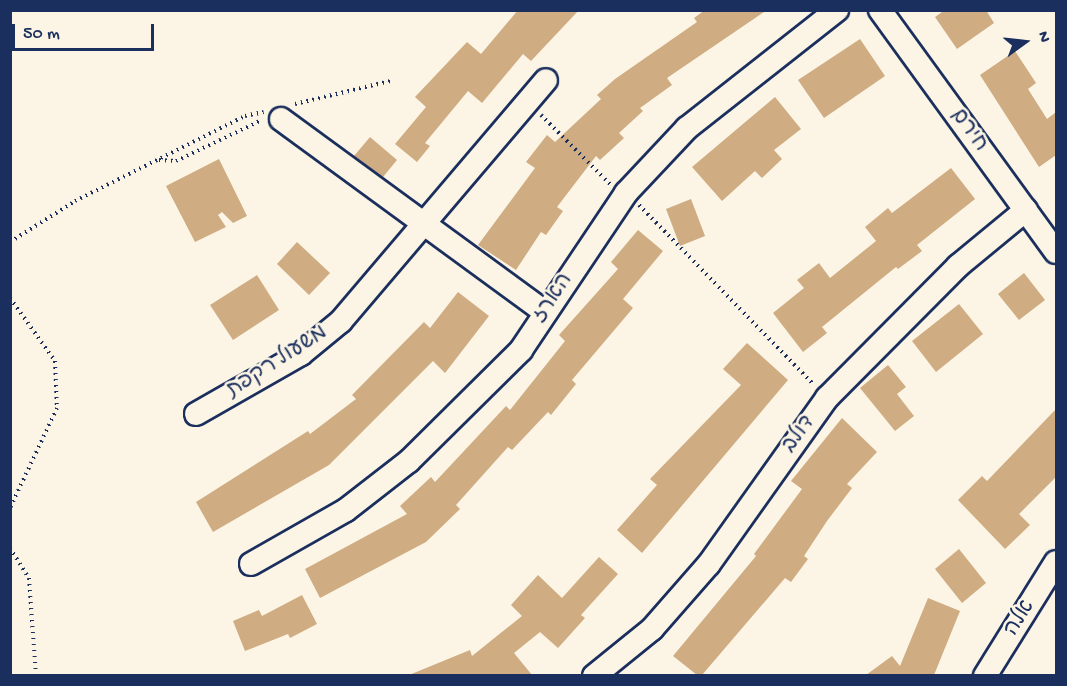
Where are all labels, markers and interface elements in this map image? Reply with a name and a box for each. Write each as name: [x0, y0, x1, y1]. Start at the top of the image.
scale bar: [15, 12, 158, 50]
north arrow: [995, 12, 1055, 72]
text: 50 m: [23, 24, 60, 45]
text: N: [1032, 30, 1053, 45]
street label: חירם: [944, 104, 992, 158]
street label: הארז: [528, 269, 580, 329]
street label: משעול רקפת: [223, 321, 333, 405]
street label: דולב: [778, 411, 822, 459]
street label: אלה: [1000, 596, 1042, 642]

